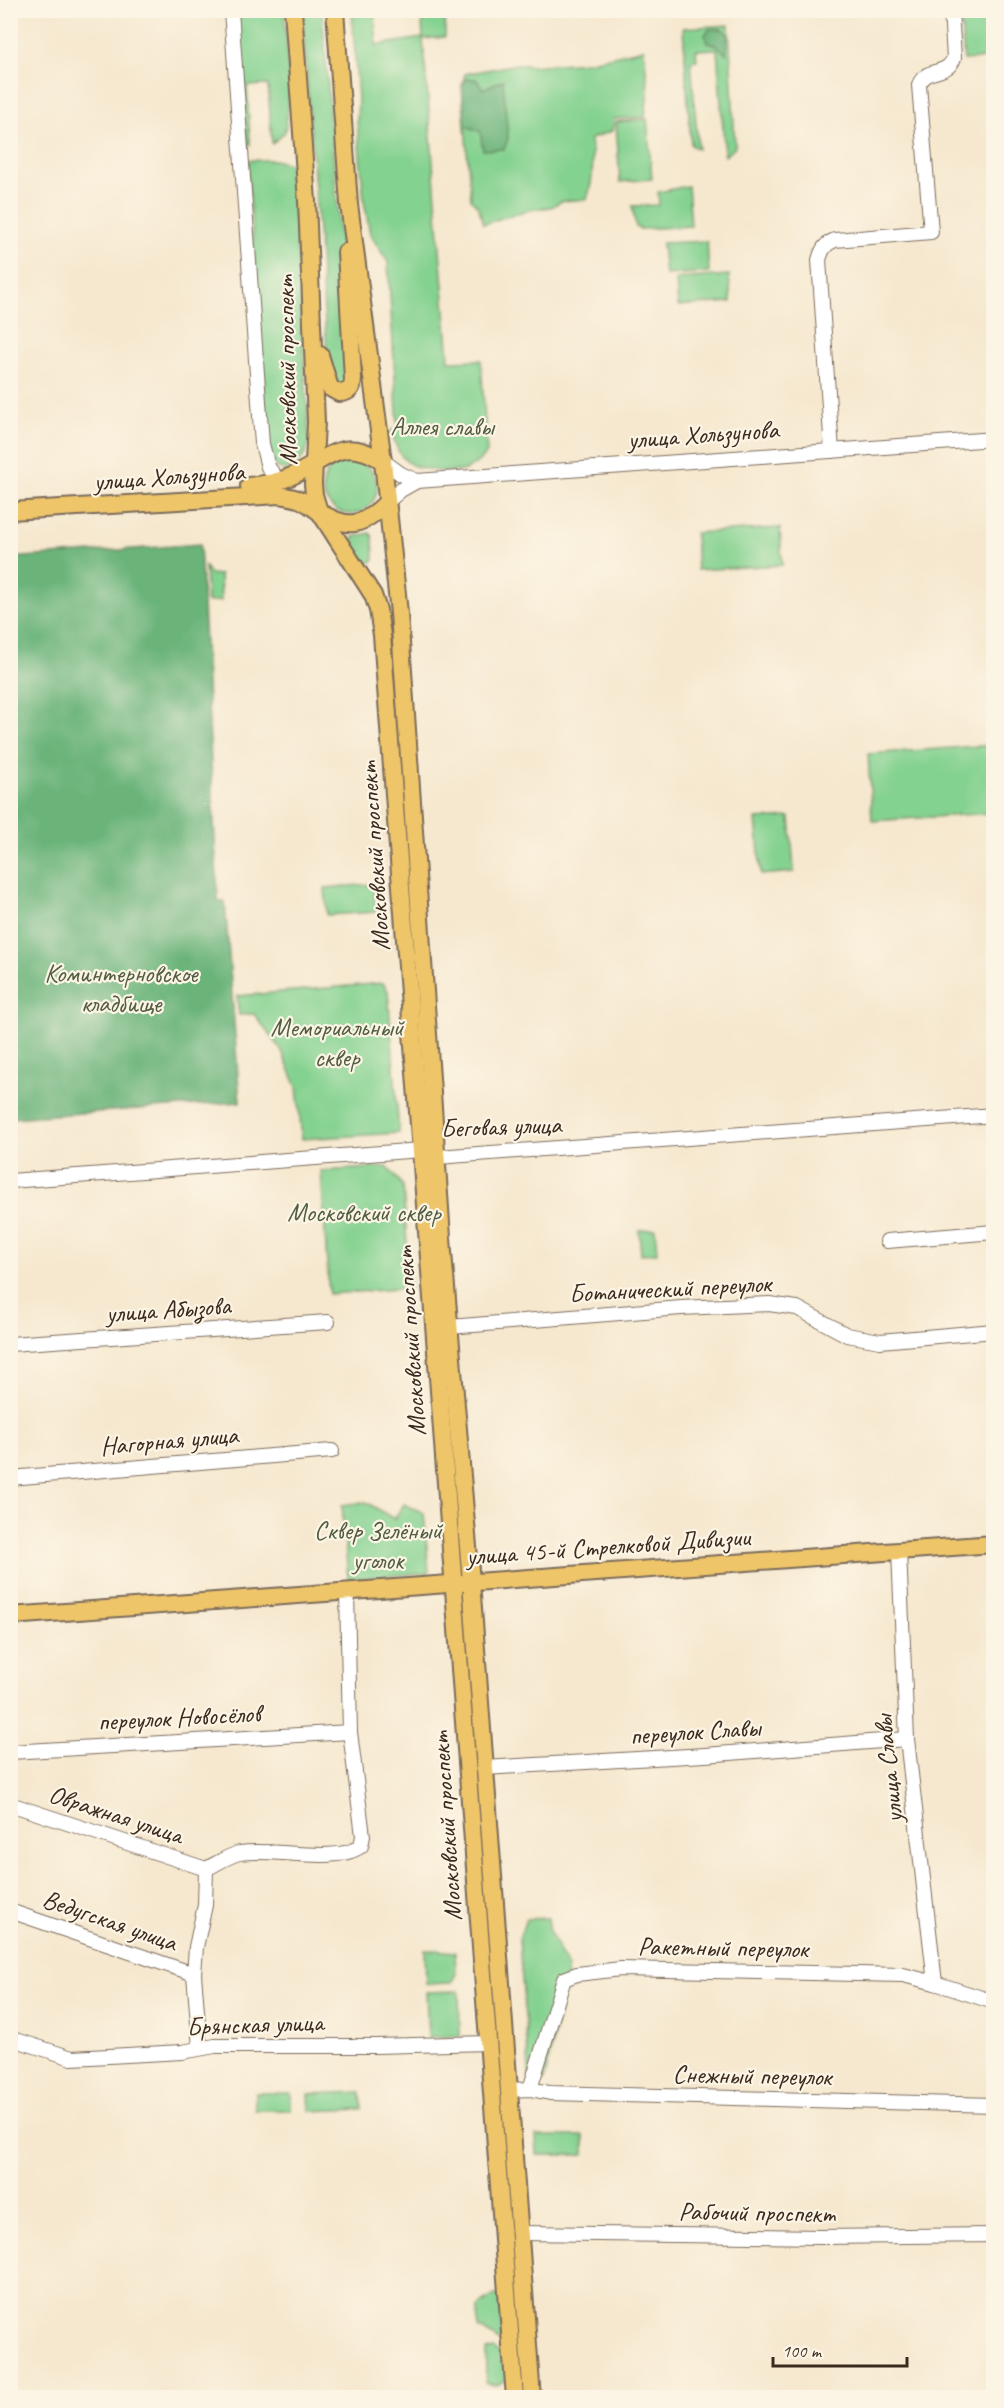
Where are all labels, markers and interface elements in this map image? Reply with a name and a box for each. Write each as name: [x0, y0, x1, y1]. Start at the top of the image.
street label: Московский проспект: [268, 273, 305, 465]
park label: Аллея славы: [390, 410, 496, 443]
street label: улица Хользунова: [624, 413, 781, 456]
street label: улица Хользунова: [90, 455, 247, 498]
street label: Московский проспект: [351, 758, 398, 952]
park label: Коминтерновское кладбище: [44, 957, 199, 1020]
park label: Мемориальный сквер: [271, 1011, 406, 1074]
street label: Беговая улица: [440, 1108, 564, 1145]
park label: Московский сквер: [287, 1196, 442, 1229]
street label: Московский проспект: [387, 1243, 434, 1437]
street label: Ботанический переулок: [568, 1267, 774, 1310]
street label: улица Абызова: [103, 1289, 233, 1331]
street label: Нагорная улица: [99, 1418, 241, 1463]
park label: Сквер Зелёный уголок: [314, 1514, 444, 1577]
street label: улица 45-й Стрелковой Дивизии: [463, 1520, 752, 1573]
street label: переулок Новосёлов: [97, 1697, 266, 1738]
street label: переулок Славы: [629, 1710, 764, 1753]
street label: улица Славы: [866, 1711, 911, 1827]
street label: Московский проспект: [423, 1728, 470, 1922]
street label: Овражная улица: [45, 1777, 189, 1852]
street label: Ведугская улица: [38, 1882, 183, 1959]
street label: Ракетный переулок: [638, 1930, 811, 1966]
street label: Брянская улица: [186, 2006, 326, 2043]
street label: Снежный переулок: [672, 2058, 834, 2093]
street label: Рабочий проспект: [678, 2195, 837, 2230]
scale bar: [773, 2330, 906, 2368]
text: 100 m: [782, 2340, 823, 2362]

